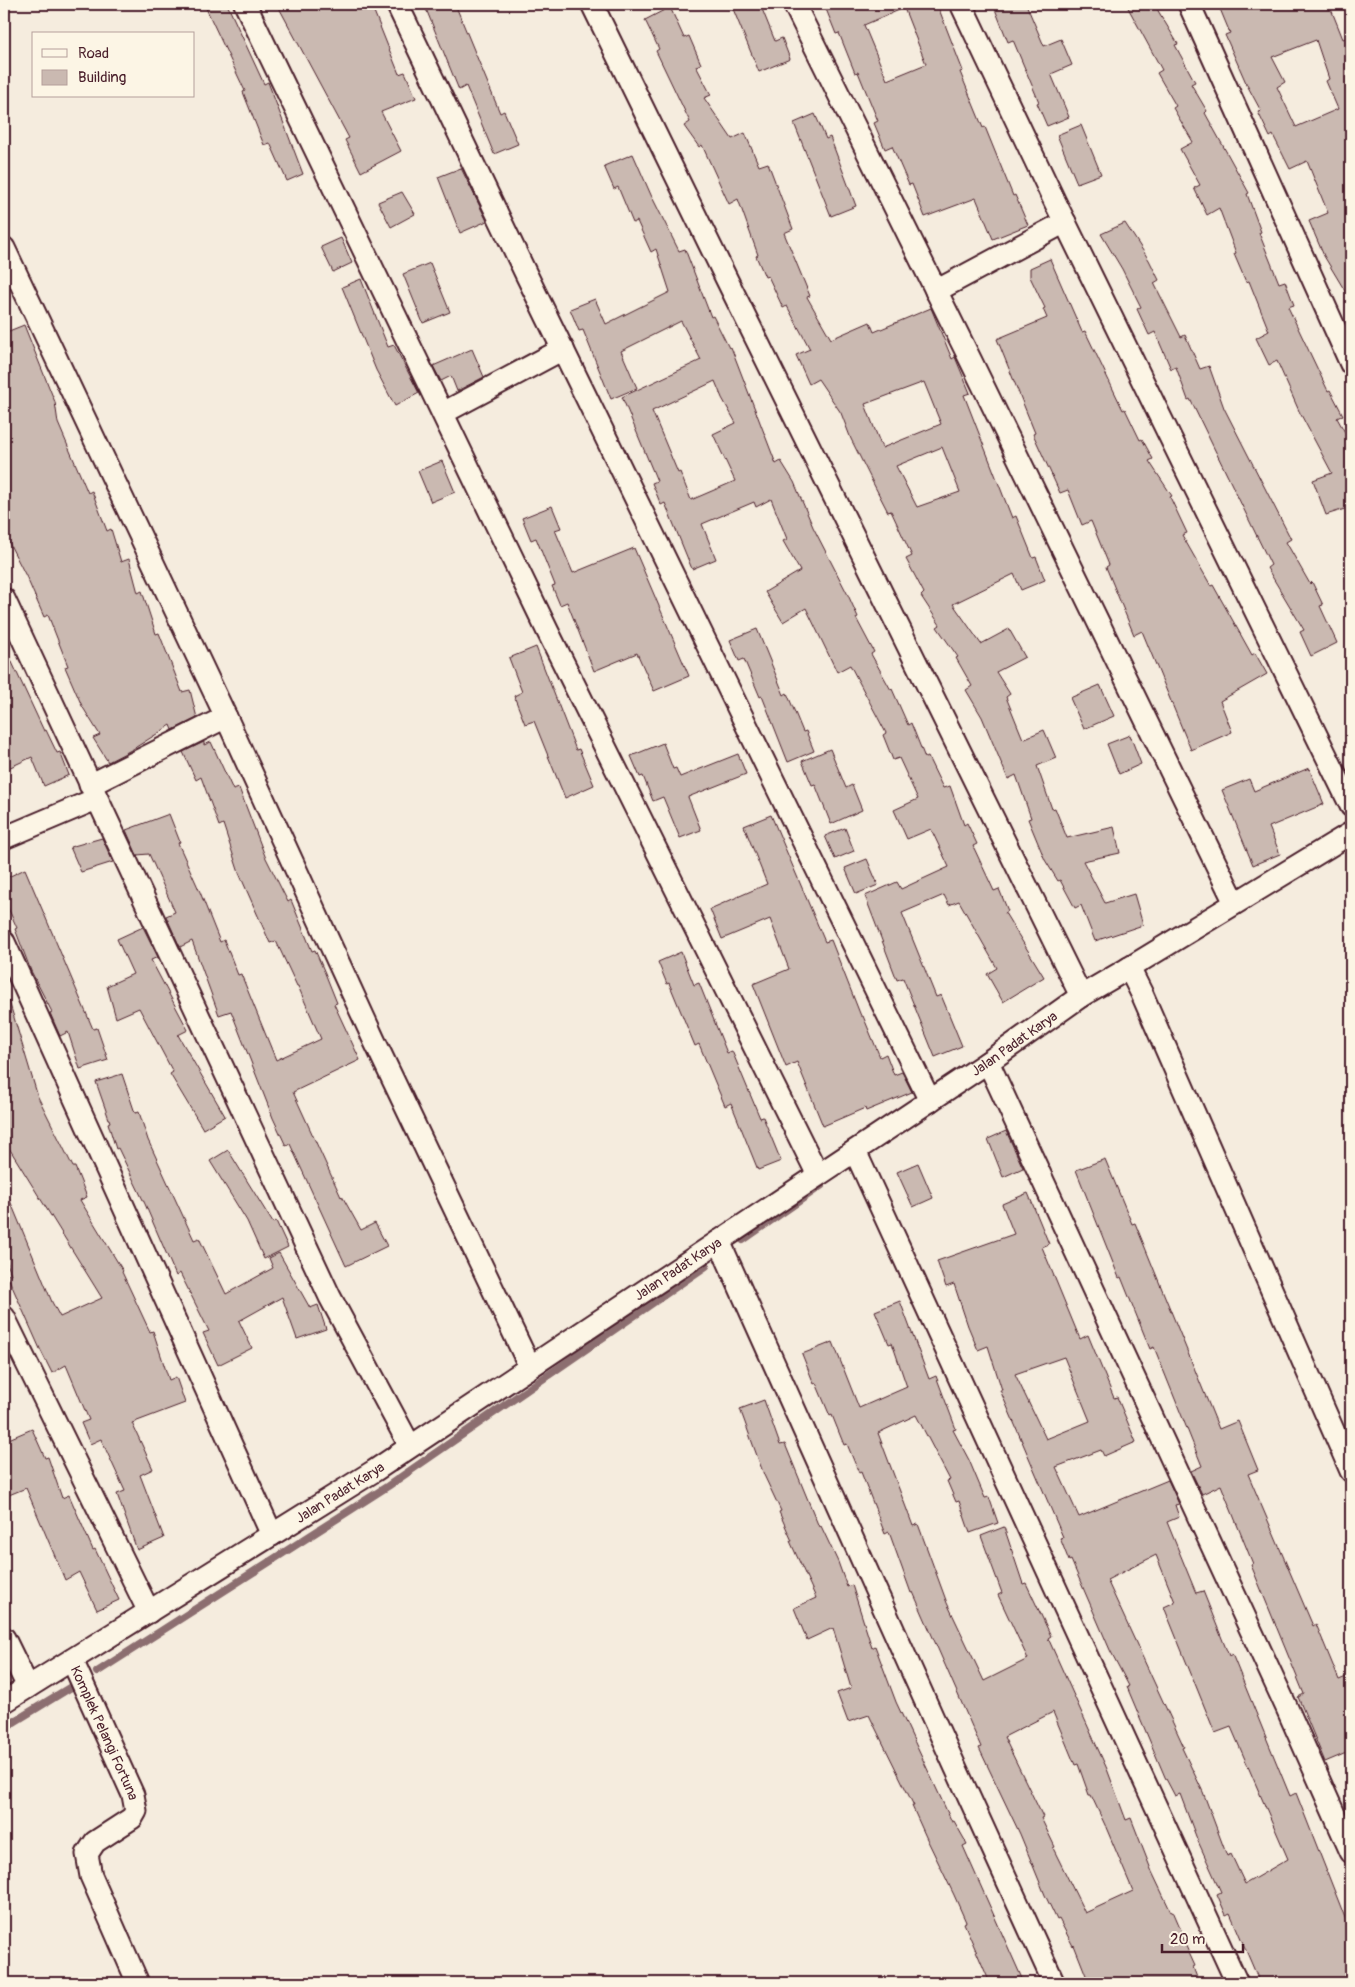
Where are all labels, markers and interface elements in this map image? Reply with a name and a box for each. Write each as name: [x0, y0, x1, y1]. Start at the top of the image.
legend: [32, 32, 195, 98]
text: Road: [78, 44, 109, 63]
text: Building: [78, 68, 126, 87]
street label: Jalan Padat Karya: [968, 1008, 1061, 1080]
street label: Jalan Padat Karya: [631, 1234, 725, 1304]
street label: Jalan Padat Karya: [293, 1458, 388, 1527]
street label: Komplek Pelangi Fortuna: [67, 1663, 142, 1801]
scale bar: [1162, 1922, 1244, 1954]
text: 20 m: [1170, 1930, 1205, 1949]

